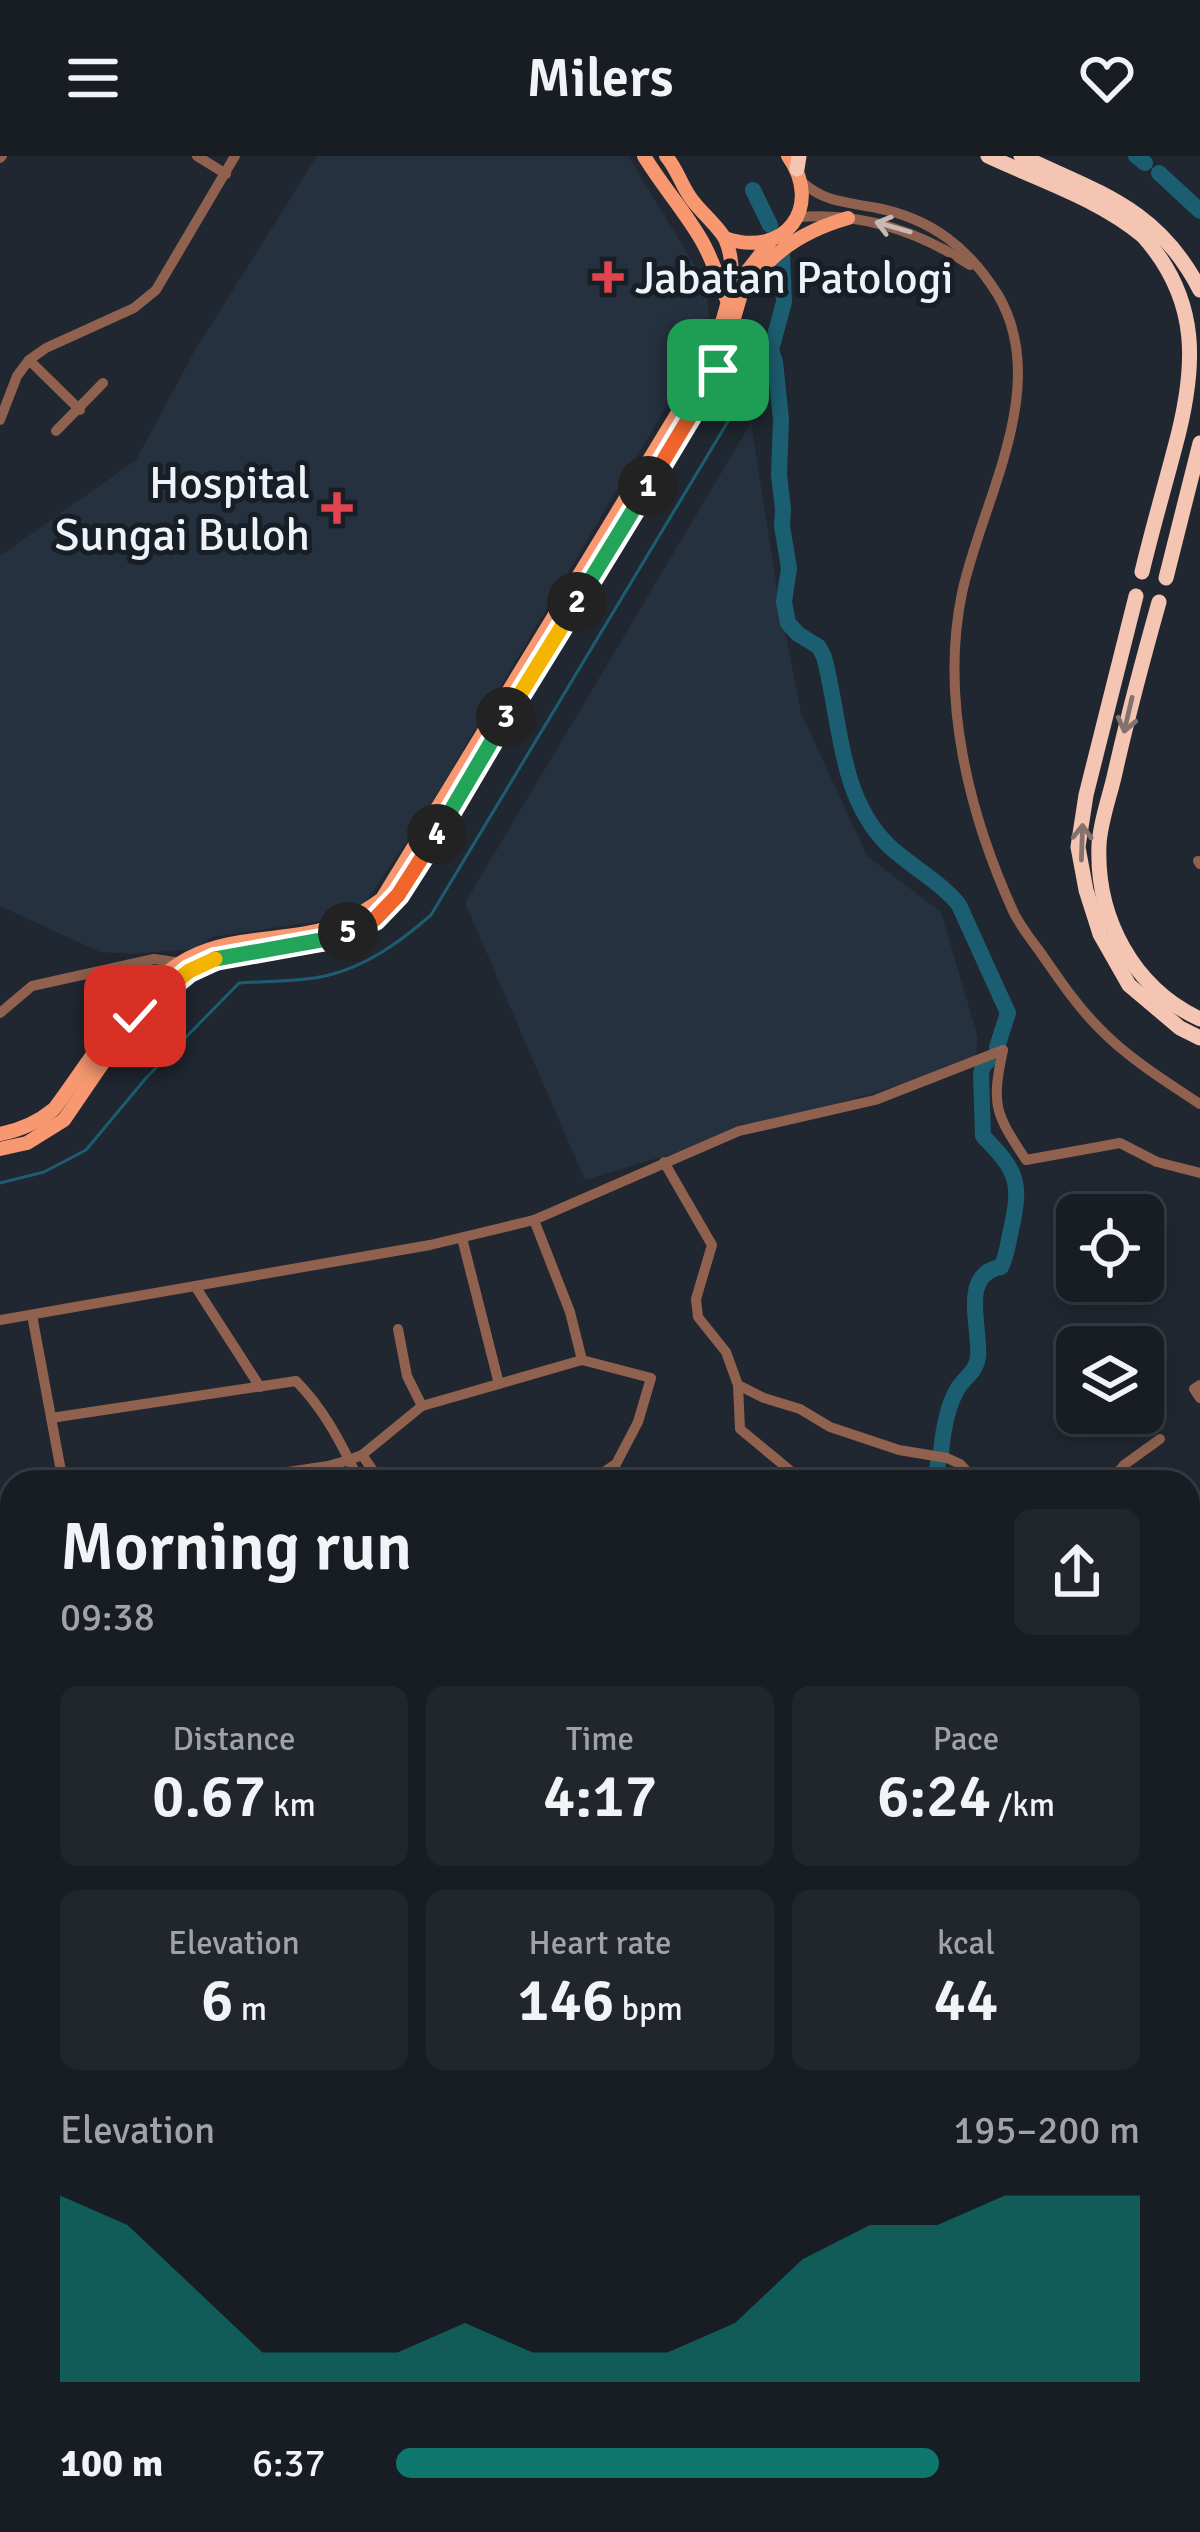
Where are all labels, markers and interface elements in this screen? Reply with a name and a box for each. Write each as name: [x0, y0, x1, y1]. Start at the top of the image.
icon: menu: [60, 45, 126, 111]
text: Milers: [527, 45, 673, 112]
icon: heart: [1074, 45, 1140, 111]
one-way arrow: [875, 215, 913, 237]
place label: Jabatan Patologi: [635, 251, 953, 306]
marker: Jabatan Patologi: [592, 261, 624, 293]
pin: [667, 319, 769, 421]
icon: arrive: [685, 337, 751, 403]
place label: Hospital Sungai Buloh: [55, 456, 310, 563]
pin: 1: [618, 456, 678, 516]
text: 1: [639, 465, 657, 506]
marker: Hospital Sungai Buloh: [321, 492, 353, 524]
pin: 2: [547, 572, 607, 632]
text: 2: [568, 581, 586, 622]
pin: 3: [476, 687, 536, 747]
one-way arrow: [1116, 695, 1138, 733]
text: 3: [497, 696, 515, 737]
pin: 4: [407, 804, 467, 864]
text: 4: [428, 813, 446, 854]
one-way arrow: [1070, 823, 1093, 862]
pin: 5: [318, 902, 378, 962]
text: 5: [339, 911, 357, 952]
pin: [84, 965, 186, 1067]
icon: check: [102, 983, 168, 1049]
map controls: [1056, 1194, 1164, 1434]
button: locate: [1056, 1194, 1164, 1302]
button: layers: [1056, 1326, 1164, 1434]
text: Morning run: [60, 1507, 412, 1588]
button: share: [1014, 1509, 1140, 1635]
text: 09:38: [60, 1593, 155, 1641]
text: Distance: [173, 1719, 295, 1760]
text: Time: [566, 1719, 634, 1760]
text: Pace: [933, 1719, 999, 1760]
text: 0.67: [152, 1760, 266, 1834]
text: 4:17: [543, 1760, 657, 1834]
text: 6:24: [877, 1760, 991, 1834]
text: km: [266, 1785, 316, 1826]
text: /km: [991, 1785, 1055, 1826]
text: Elevation: [168, 1923, 300, 1964]
text: Heart rate: [528, 1923, 672, 1964]
text: kcal: [937, 1923, 995, 1964]
text: 6: [201, 1964, 233, 2038]
text: 146: [517, 1964, 614, 2038]
text: 44: [934, 1964, 998, 2038]
text: m: [233, 1989, 267, 2030]
text: bpm: [614, 1989, 683, 2030]
text: Elevation: [60, 2106, 215, 2154]
text: 195–200 m: [953, 2106, 1140, 2154]
text: 100 m: [60, 2439, 163, 2487]
text: 6:37: [252, 2439, 326, 2487]

